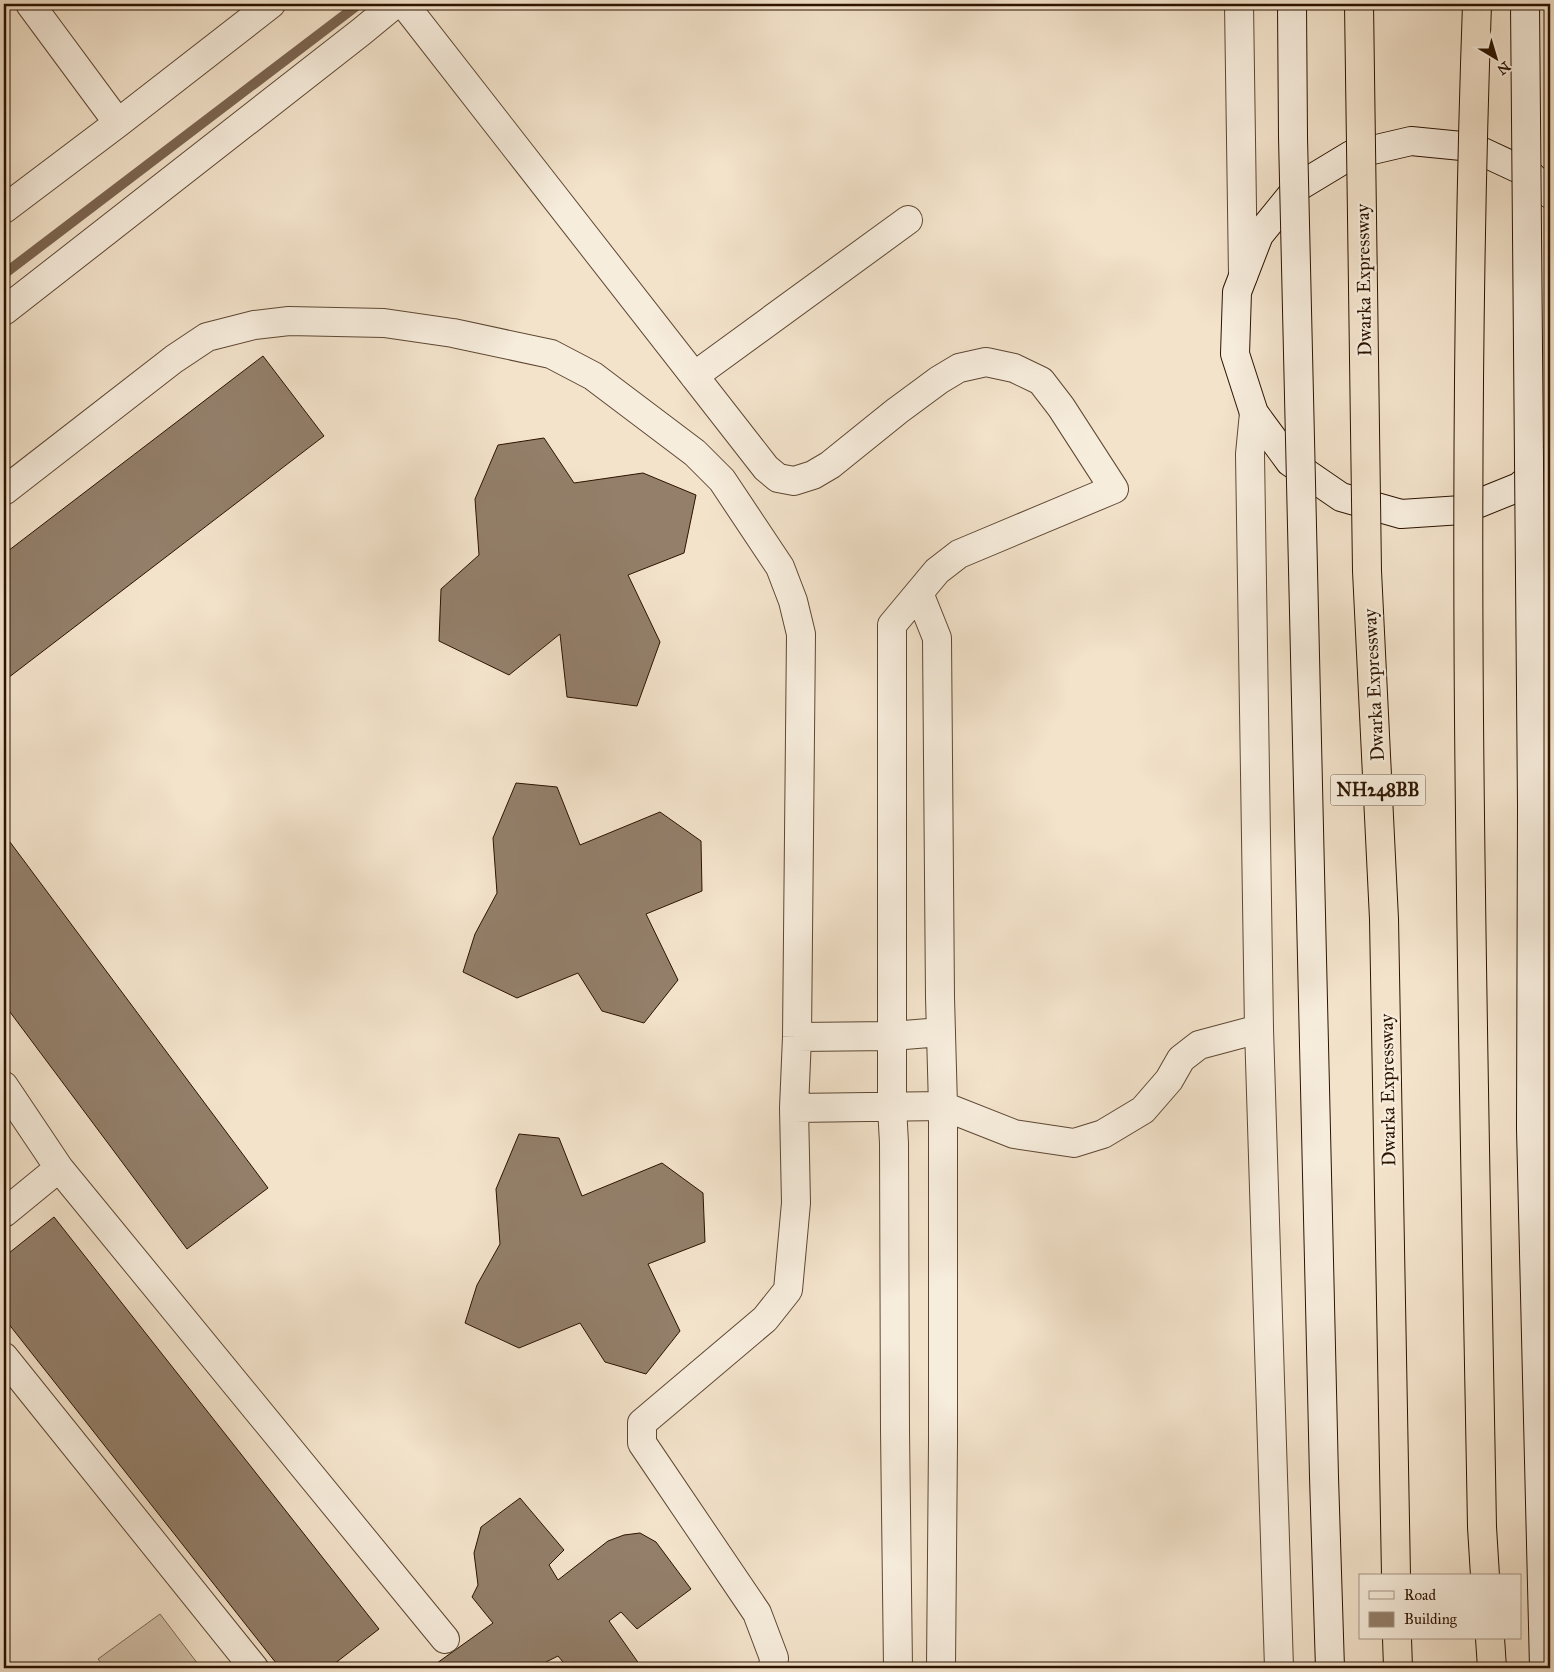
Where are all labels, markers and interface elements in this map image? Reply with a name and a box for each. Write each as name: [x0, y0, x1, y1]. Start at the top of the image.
north arrow: [1472, 32, 1522, 82]
text: N: [1494, 57, 1514, 78]
street label: Dwarka Expressway: [1351, 202, 1376, 357]
street label: Dwarka Expressway: [1358, 607, 1389, 762]
road number: NH248BB: [1330, 774, 1426, 806]
street label: Dwarka Expressway: [1375, 1012, 1400, 1167]
legend: [1359, 1574, 1522, 1640]
text: Road: [1404, 1586, 1436, 1604]
text: Building: [1404, 1610, 1458, 1628]

